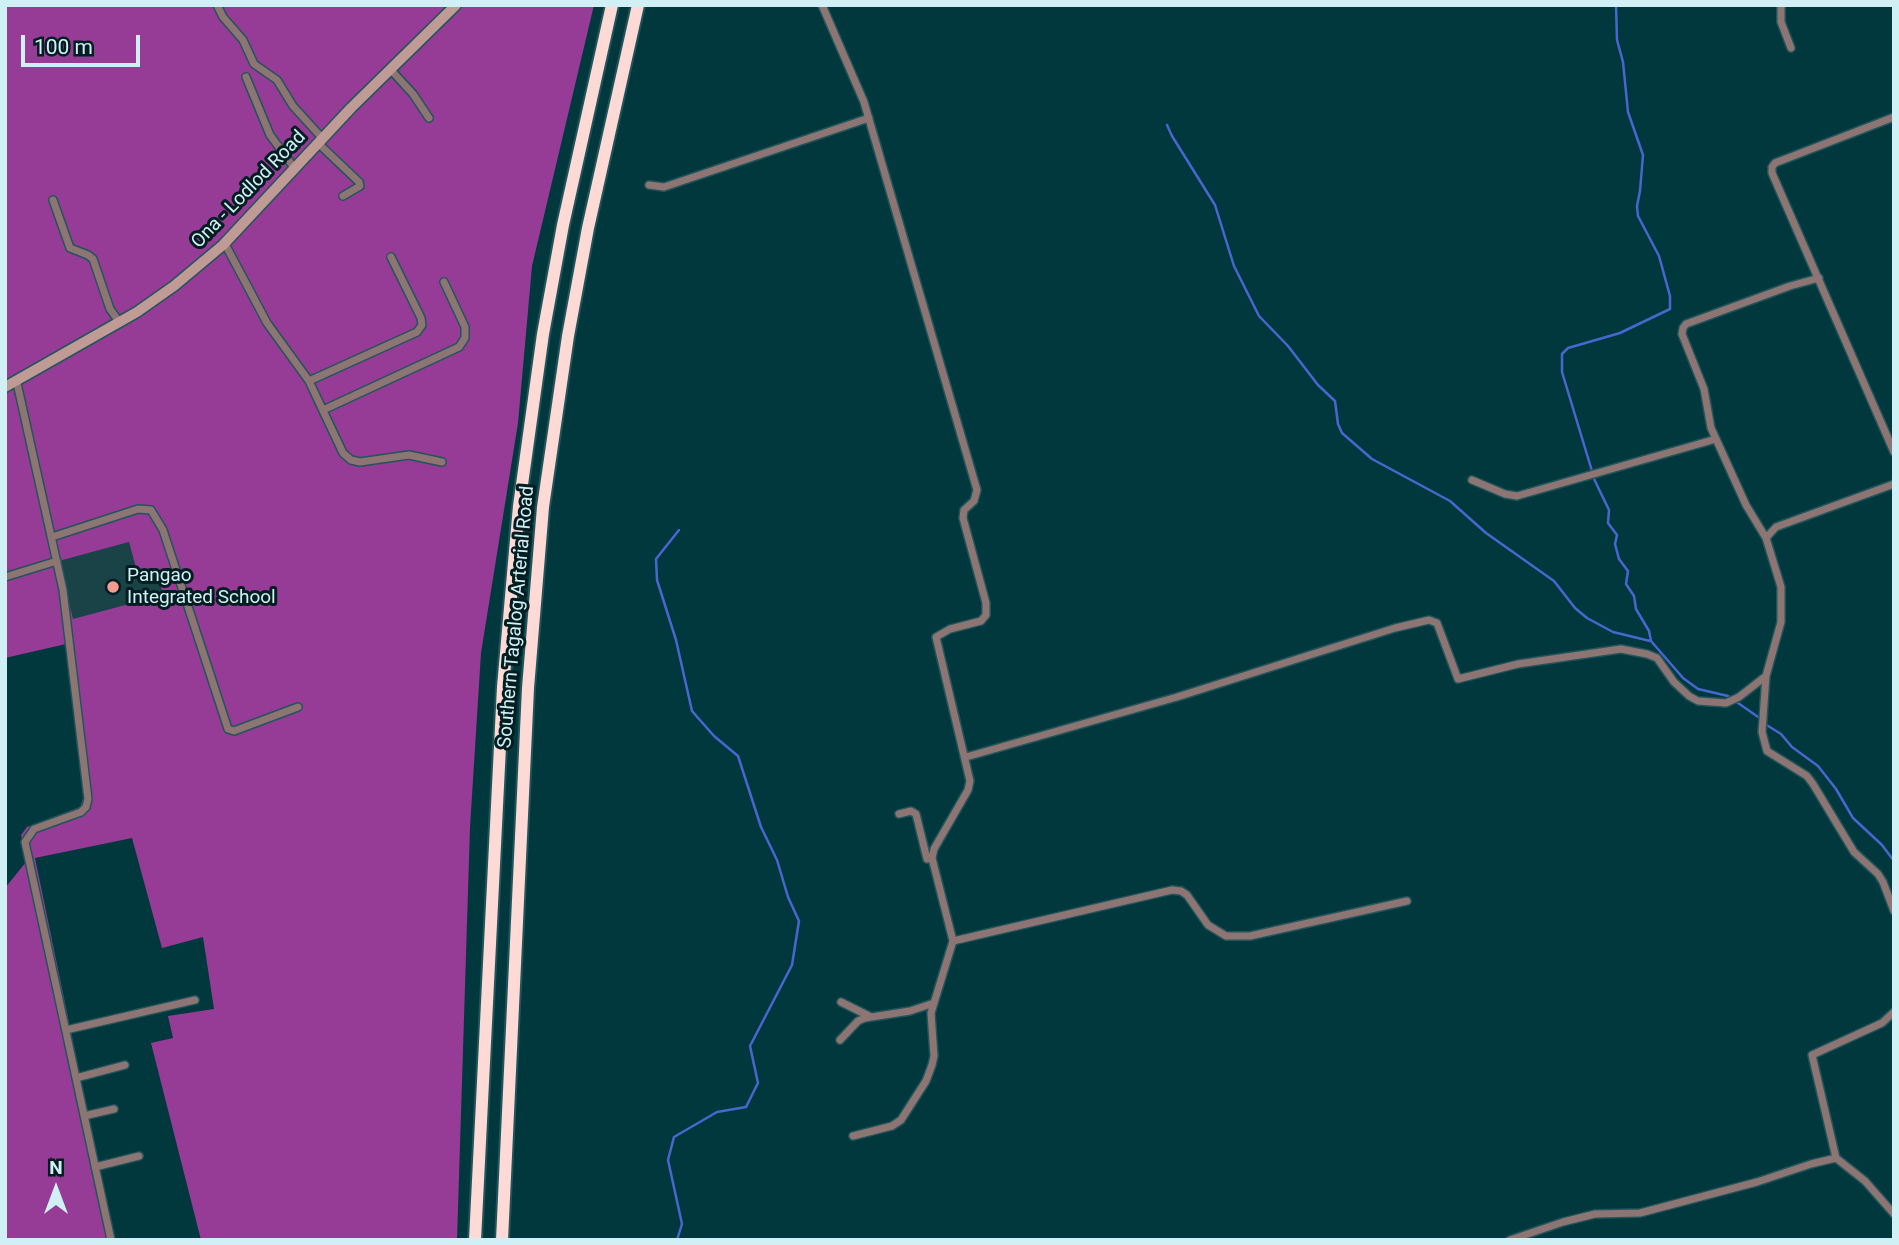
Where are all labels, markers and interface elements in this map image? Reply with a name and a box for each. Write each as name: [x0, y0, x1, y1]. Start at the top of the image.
scale bar: [24, 21, 144, 65]
text: 100 m: [34, 35, 93, 59]
street label: Ona - Lodlod Road: [187, 126, 311, 254]
street label: Southern Tagalog Arterial Road: [494, 485, 540, 749]
place label: Pangao Integrated School: [127, 565, 276, 609]
marker: Pangao Integrated School: [105, 579, 121, 595]
north arrow: [21, 1154, 91, 1224]
text: N: [49, 1156, 63, 1179]

